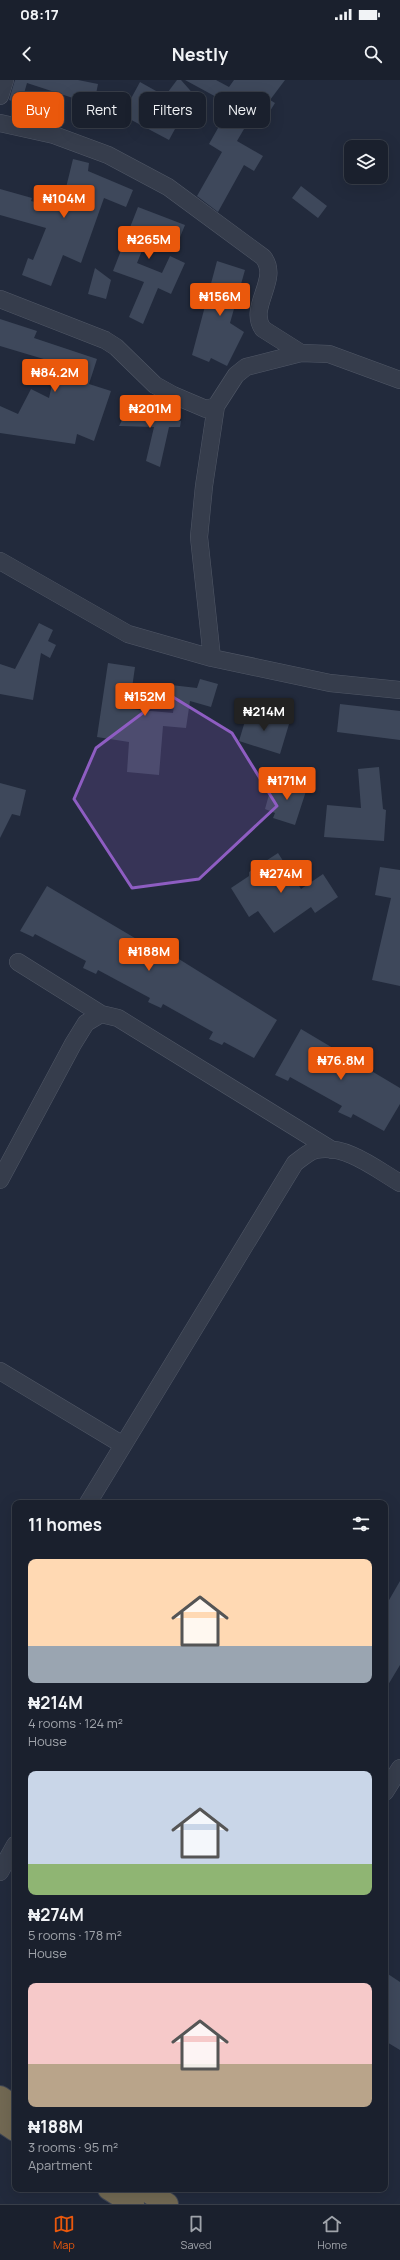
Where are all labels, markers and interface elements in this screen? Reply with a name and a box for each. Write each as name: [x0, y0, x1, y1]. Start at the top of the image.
text: 08:17: [20, 4, 59, 25]
text: Nestly: [172, 42, 228, 66]
icon: back: [16, 43, 38, 65]
icon: search: [362, 43, 384, 65]
chip: Buy: [12, 92, 64, 128]
chip: Rent: [72, 92, 131, 128]
chip: Filters: [139, 92, 206, 128]
chip: New: [214, 92, 270, 128]
map controls: [344, 140, 388, 184]
button: layers: [344, 140, 388, 184]
pin: ₦104M: [36, 185, 92, 219]
text: ₦104M: [43, 189, 85, 207]
pin: ₦265M: [121, 226, 177, 260]
text: ₦265M: [127, 230, 171, 248]
pin: ₦156M: [192, 283, 248, 317]
text: ₦156M: [199, 287, 241, 305]
pin: ₦84.2M: [22, 359, 88, 393]
text: ₦84.2M: [31, 363, 79, 381]
pin: ₦201M: [122, 395, 178, 429]
text: ₦201M: [129, 399, 171, 417]
pin: ₦152M: [117, 683, 173, 717]
text: ₦152M: [124, 687, 166, 705]
pin: ₦214M: [236, 698, 292, 732]
text: ₦214M: [243, 702, 285, 720]
pin: ₦171M: [259, 767, 315, 801]
text: ₦171M: [268, 771, 306, 789]
pin: ₦274M: [253, 860, 309, 894]
text: ₦274M: [260, 864, 302, 882]
pin: ₦188M: [121, 938, 177, 972]
text: ₦188M: [128, 942, 170, 960]
pin: ₦76.8M: [308, 1047, 374, 1081]
text: ₦76.8M: [317, 1051, 365, 1069]
text: 11 homes: [28, 1513, 102, 1536]
icon: filters: [350, 1513, 372, 1535]
icon: home: [164, 1585, 236, 1657]
text: ₦214M: [28, 1691, 83, 1714]
text: 4 rooms · 124 m²: [28, 1714, 123, 1732]
text: House: [28, 1732, 67, 1750]
icon: home: [164, 1797, 236, 1869]
text: ₦274M: [28, 1903, 84, 1926]
text: 5 rooms · 178 m²: [28, 1926, 122, 1944]
text: House: [28, 1944, 67, 1962]
icon: home: [164, 2009, 236, 2081]
text: ₦188M: [28, 2115, 83, 2138]
text: 3 rooms · 95 m²: [28, 2138, 118, 2156]
text: Apartment: [28, 2156, 92, 2174]
tab: Map: [53, 2213, 75, 2252]
tab: Saved: [181, 2213, 212, 2252]
tab: Home: [317, 2213, 347, 2252]

